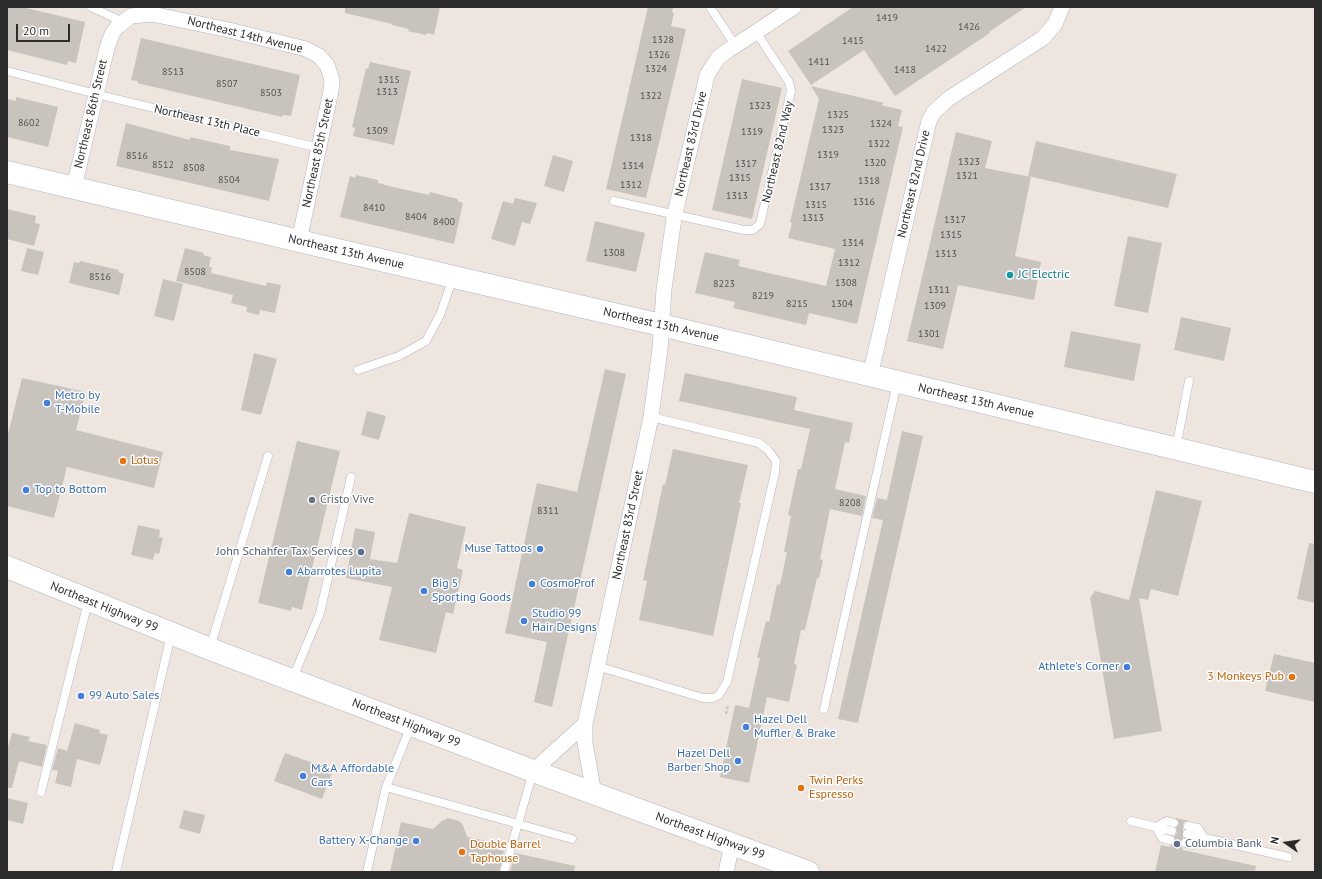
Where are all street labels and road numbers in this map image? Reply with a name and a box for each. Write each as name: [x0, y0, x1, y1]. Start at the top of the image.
street label: Northeast 14th Avenue: [186, 14, 304, 56]
street label: Northeast 86th Street: [71, 58, 111, 170]
street label: Northeast 83rd Drive: [672, 90, 710, 198]
street label: Northeast 85th Street: [299, 97, 337, 209]
street label: Northeast 82nd Way: [759, 100, 797, 204]
street label: Northeast 13th Place: [153, 102, 261, 140]
street label: Northeast 82nd Drive: [895, 129, 933, 239]
street label: Northeast 13th Avenue: [287, 232, 405, 272]
street label: Northeast 13th Avenue: [602, 305, 720, 345]
street label: Northeast 13th Avenue: [917, 381, 1035, 421]
street label: Northeast 83rd Street: [609, 469, 647, 581]
street label: Northeast Highway 99: [48, 579, 160, 635]
street label: Northeast Highway 99: [350, 696, 462, 750]
street label: Northeast Highway 99: [654, 810, 766, 862]

